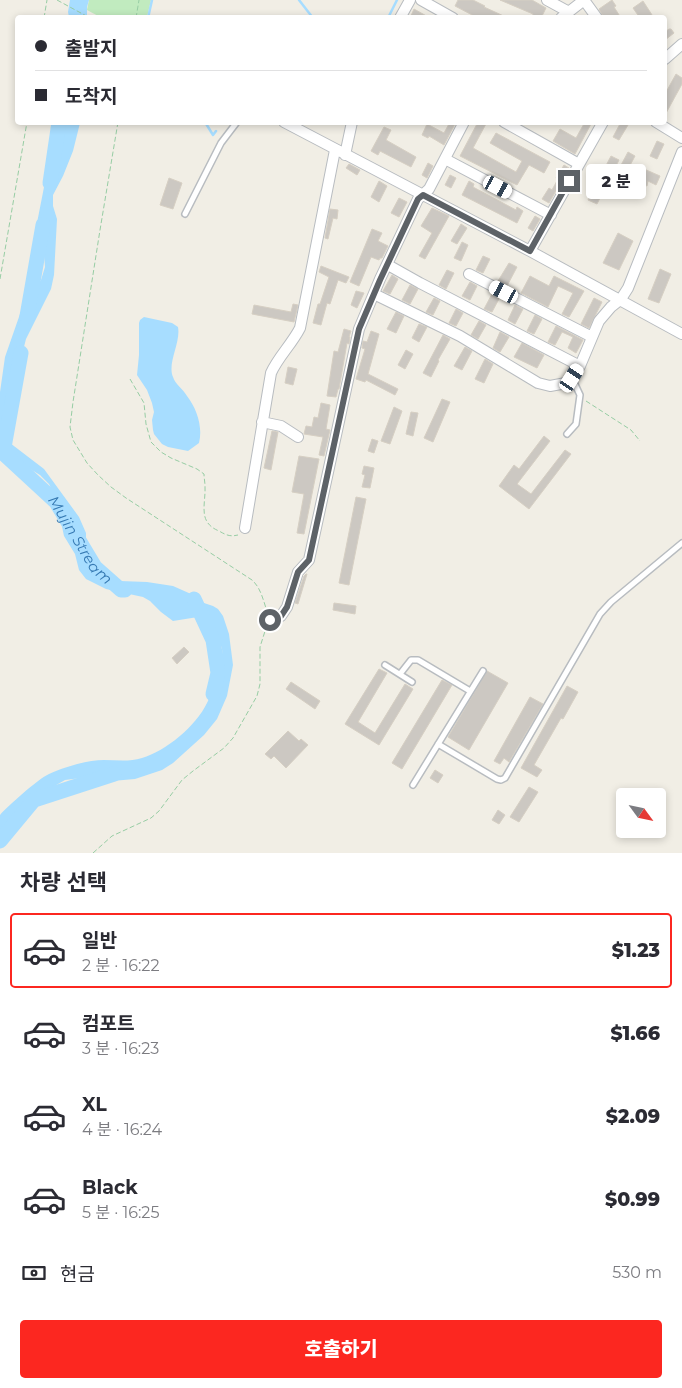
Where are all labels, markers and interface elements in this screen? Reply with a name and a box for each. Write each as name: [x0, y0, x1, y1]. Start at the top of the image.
text: 출발지: [65, 37, 117, 60]
text: 도착지: [65, 85, 117, 108]
callout: 2 분: [586, 164, 646, 198]
route end: [558, 170, 580, 192]
text: 2 분: [602, 172, 630, 191]
car: [481, 173, 514, 201]
car: [487, 279, 520, 305]
car: [557, 361, 586, 395]
water label: Mujin Stream: [45, 492, 117, 588]
route start: [259, 609, 281, 631]
north arrow: [616, 788, 666, 838]
map controls: [616, 788, 666, 838]
text: 차량 선택: [20, 869, 107, 896]
icon: car: [22, 928, 67, 973]
text: 일반: [82, 929, 117, 952]
text: $1.23: [612, 939, 660, 962]
text: 2 분 · 16:22: [82, 956, 160, 975]
icon: car: [22, 1011, 67, 1056]
text: 컴포트: [82, 1012, 134, 1035]
text: $1.66: [610, 1022, 660, 1045]
text: 3 분 · 16:23: [82, 1039, 159, 1058]
text: XL: [82, 1093, 107, 1116]
icon: car: [22, 1094, 67, 1139]
text: $2.09: [606, 1105, 660, 1128]
text: 4 분 · 16:24: [82, 1120, 162, 1139]
text: Black: [82, 1176, 138, 1199]
icon: car: [22, 1177, 67, 1222]
text: $0.99: [605, 1188, 660, 1211]
text: 5 분 · 16:25: [82, 1203, 159, 1222]
icon: cash: [20, 1259, 48, 1287]
text: 현금: [60, 1263, 95, 1286]
text: 530 m: [612, 1263, 662, 1282]
button: 호출하기: [20, 1320, 662, 1378]

